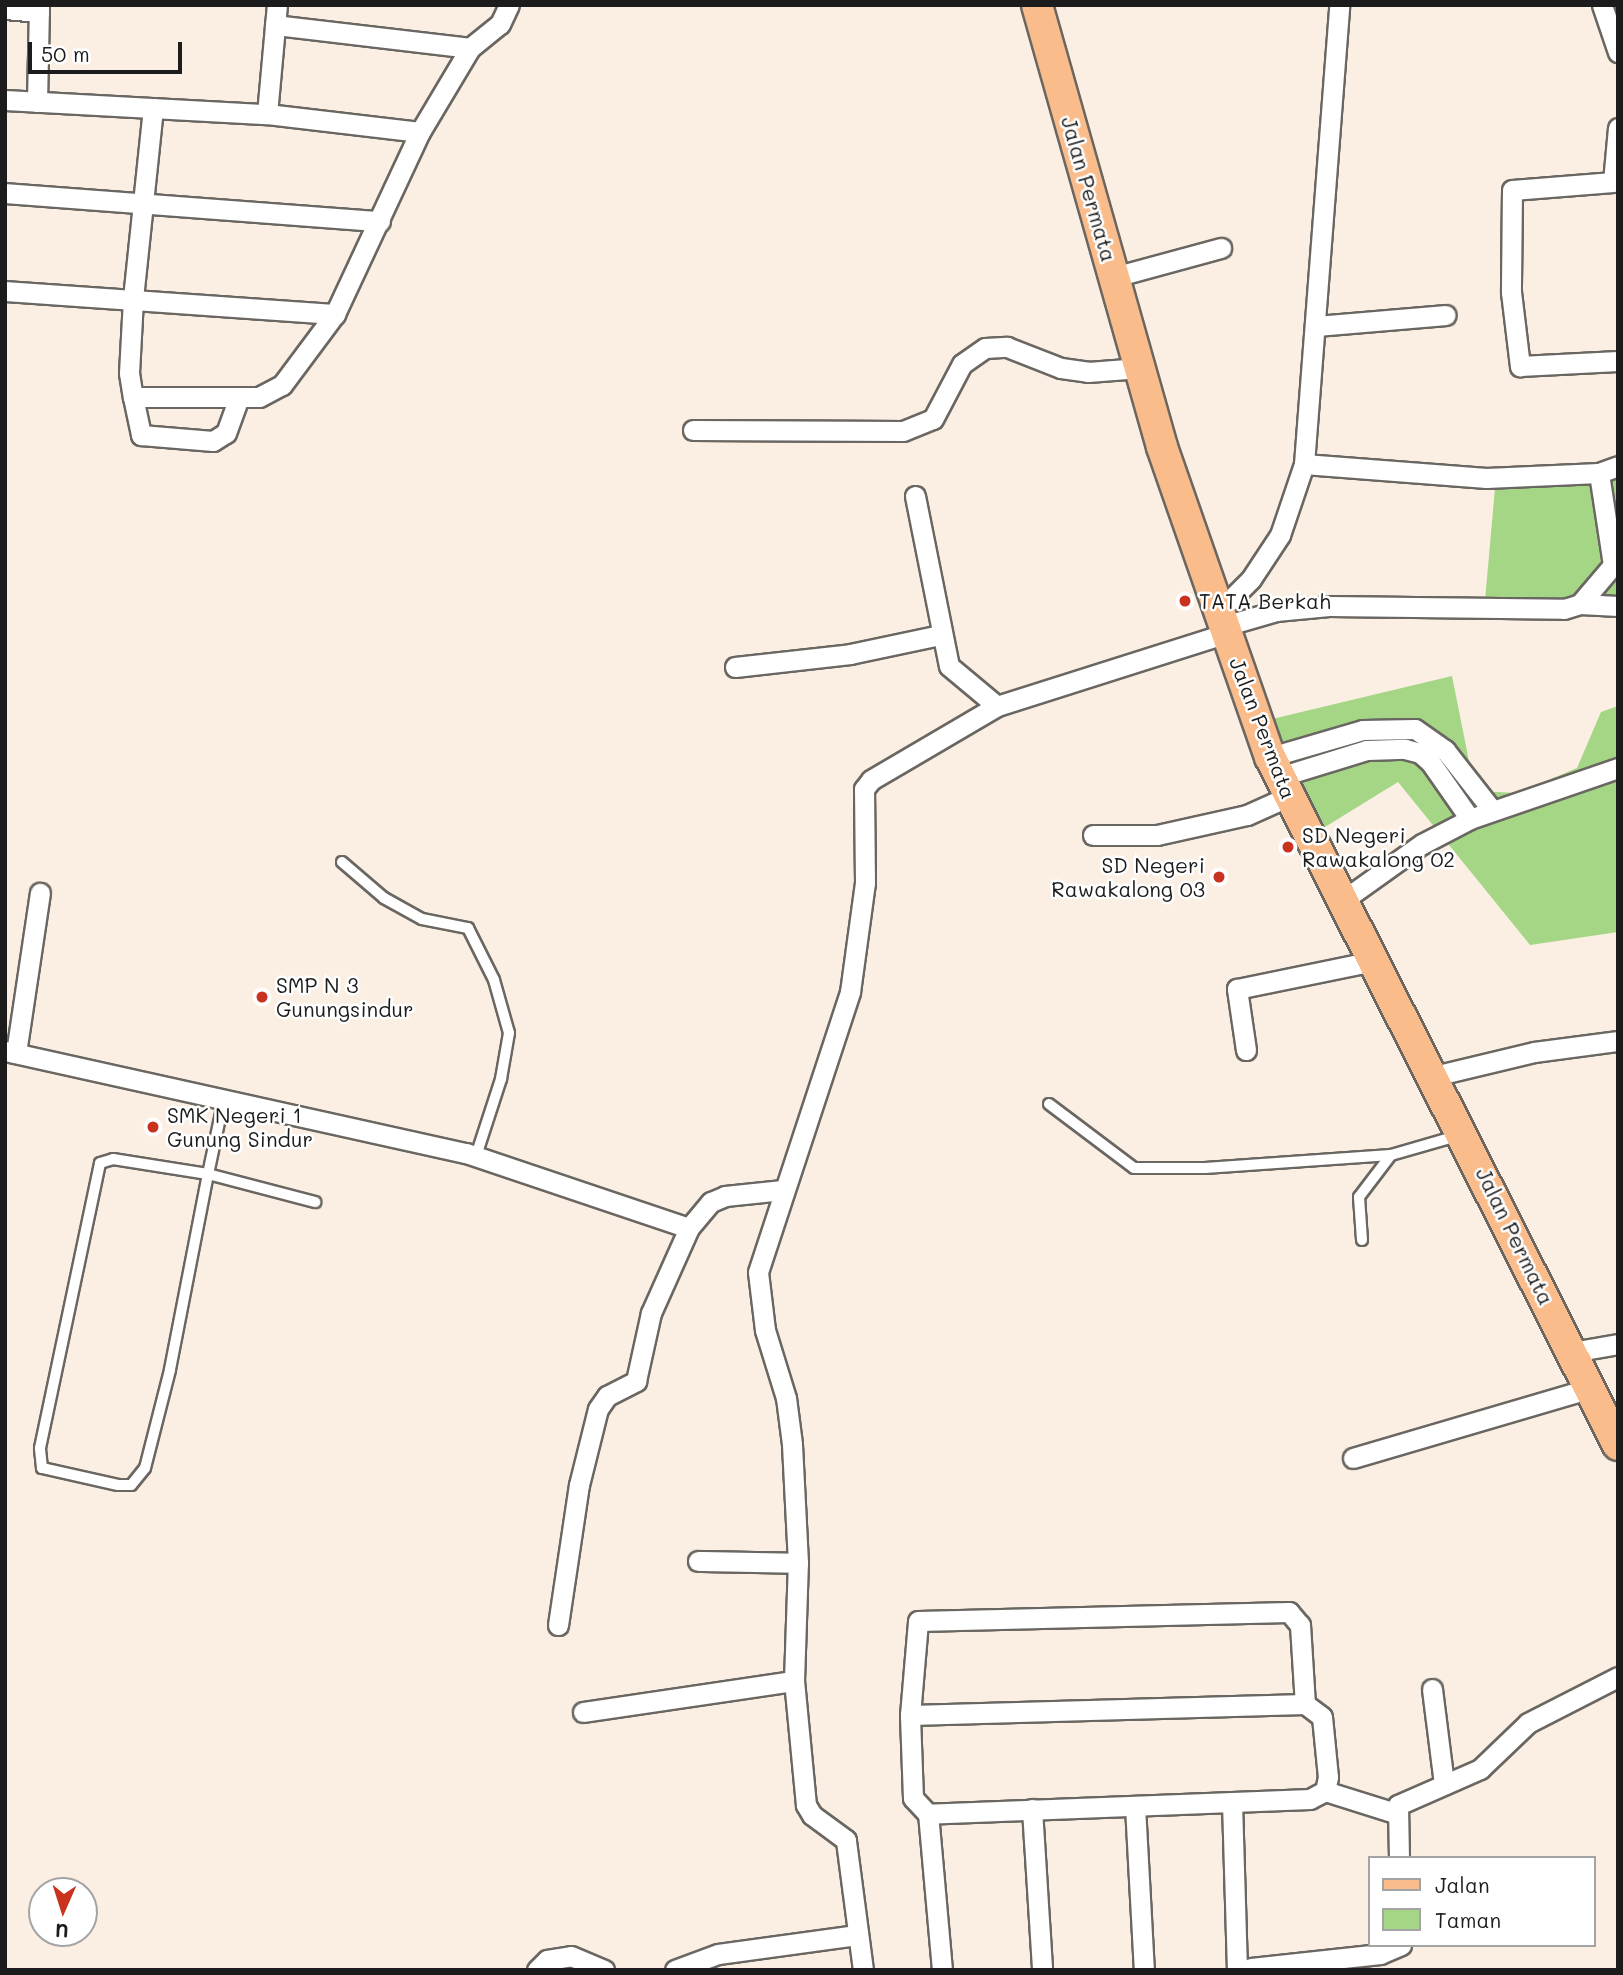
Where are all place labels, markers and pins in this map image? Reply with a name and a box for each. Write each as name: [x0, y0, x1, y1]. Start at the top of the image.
place label: TATA Berkah: [1199, 588, 1331, 614]
marker: TATA Berkah: [1177, 593, 1193, 609]
place label: SD Negeri Rawakalong 02: [1302, 822, 1455, 872]
marker: SD Negeri Rawakalong 02: [1280, 839, 1296, 855]
place label: SD Negeri Rawakalong 03: [1051, 852, 1205, 902]
marker: SD Negeri Rawakalong 03: [1211, 869, 1227, 885]
place label: SMP N 3 Gunungsindur: [276, 972, 414, 1022]
marker: SMP N 3 Gunungsindur: [254, 989, 270, 1005]
place label: SMK Negeri 1 Gunung Sindur: [167, 1102, 313, 1152]
marker: SMK Negeri 1 Gunung Sindur: [145, 1119, 161, 1135]

